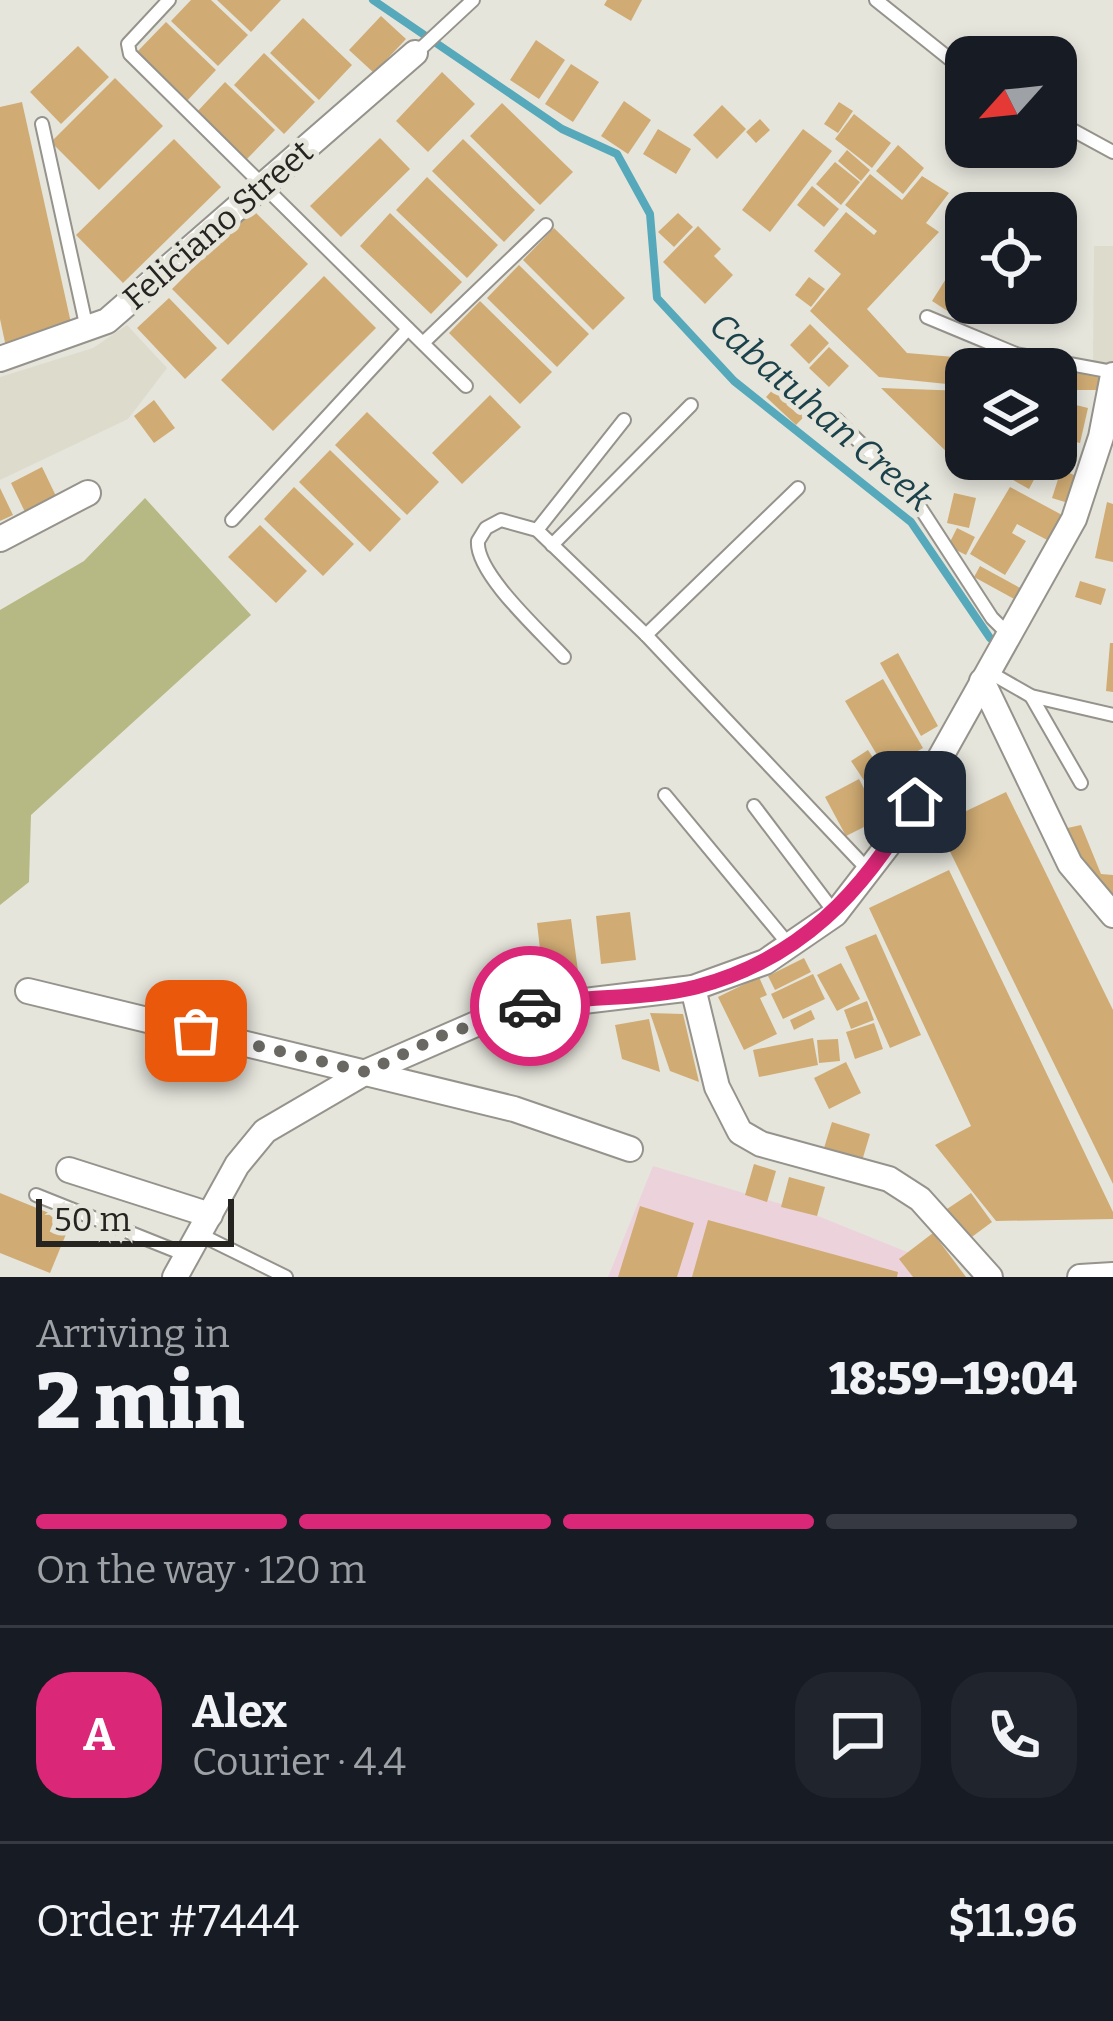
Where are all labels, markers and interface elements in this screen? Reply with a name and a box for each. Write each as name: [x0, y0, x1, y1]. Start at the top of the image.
north arrow: [945, 36, 1077, 168]
map controls: [945, 36, 1077, 480]
street label: Feliciano Street: [115, 132, 321, 318]
button: locate: [945, 192, 1077, 324]
water label: Cabatuhan Creek: [701, 303, 942, 521]
button: layers: [945, 348, 1077, 480]
pin: [864, 751, 966, 853]
icon: home: [882, 769, 948, 835]
courier: [470, 946, 590, 1066]
icon: car: [497, 973, 563, 1039]
pin: [145, 980, 247, 1082]
icon: bag: [163, 998, 229, 1064]
scale bar: [36, 1193, 234, 1246]
text: 50 m: [54, 1200, 131, 1240]
text: Arriving in: [36, 1311, 230, 1357]
text: 18:59–19:04: [829, 1352, 1077, 1406]
text: 2 min: [36, 1355, 245, 1449]
text: On the way · 120 m: [36, 1547, 366, 1593]
button: chat: [795, 1672, 921, 1798]
button: phone: [951, 1672, 1077, 1798]
text: Alex: [192, 1685, 287, 1739]
text: A: [83, 1708, 115, 1762]
text: Courier · 4.4: [192, 1739, 406, 1785]
text: Order #7444: [36, 1894, 299, 1948]
text: $11.96: [948, 1894, 1077, 1948]

